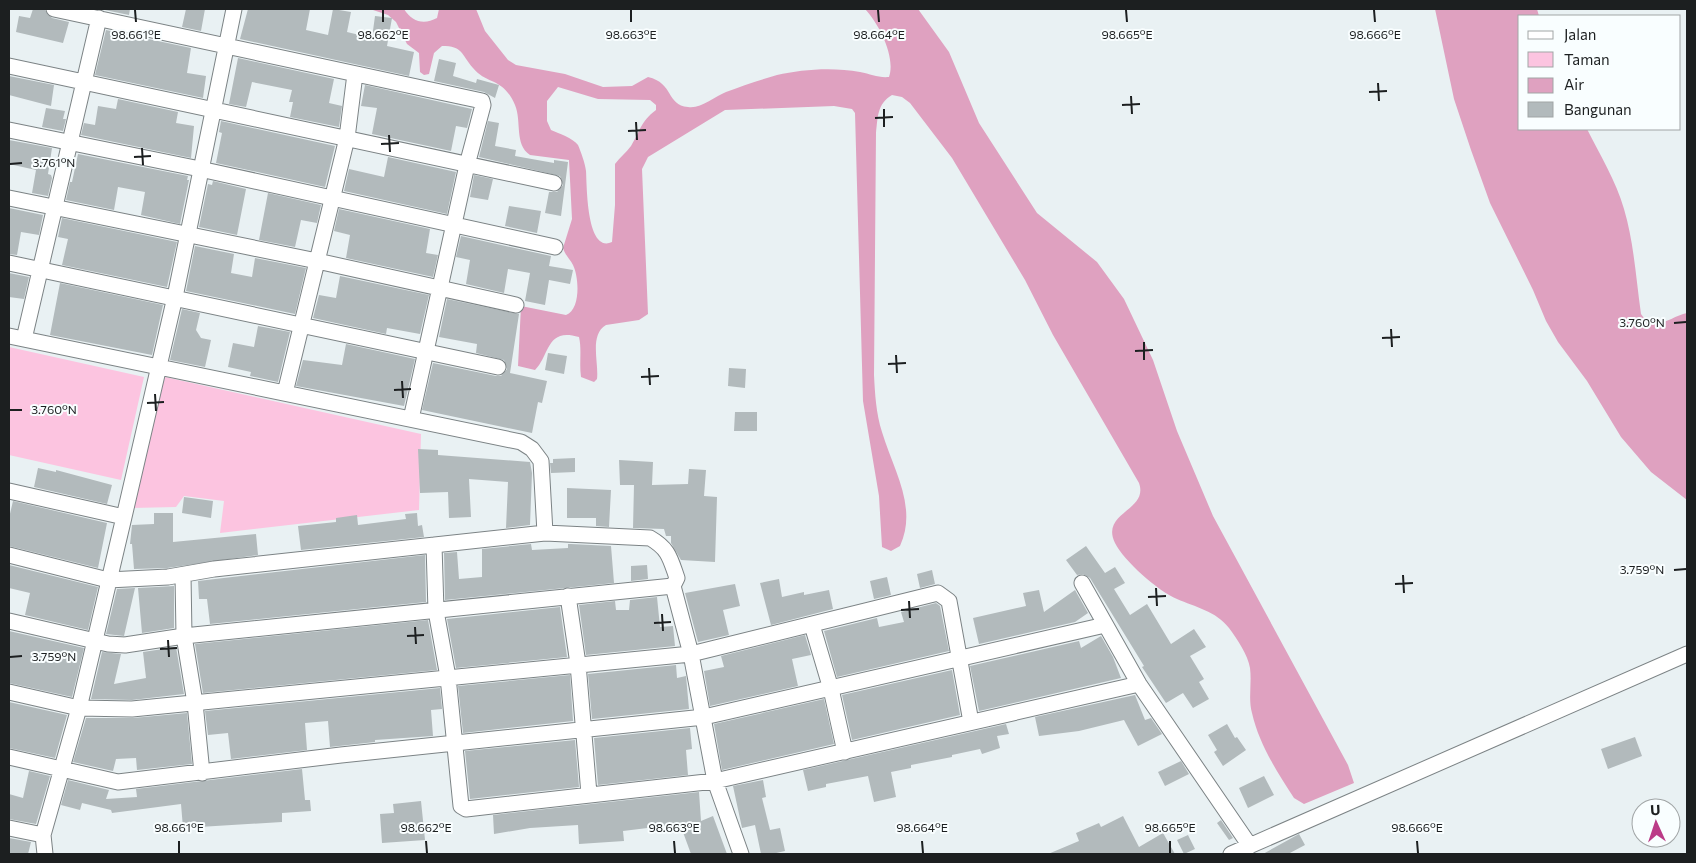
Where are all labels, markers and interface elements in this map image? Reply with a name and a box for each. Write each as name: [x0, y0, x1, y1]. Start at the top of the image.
legend: [1518, 15, 1681, 130]
text: Jalan: [1564, 25, 1596, 43]
text: 98.661°E: [111, 27, 161, 41]
text: 98.662°E: [357, 27, 409, 41]
text: 98.663°E: [605, 27, 657, 41]
text: 98.664°E: [853, 27, 905, 41]
text: 98.665°E: [1101, 27, 1153, 41]
text: 98.666°E: [1349, 27, 1401, 41]
text: Taman: [1564, 50, 1610, 68]
text: Air: [1564, 75, 1584, 93]
text: Bangunan: [1564, 100, 1632, 118]
text: 3.761°N: [33, 155, 75, 169]
text: 3.760°N: [1619, 315, 1665, 329]
text: 3.760°N: [31, 402, 77, 416]
text: 3.759°N: [1620, 562, 1664, 576]
text: 3.759°N: [32, 649, 76, 663]
north arrow: [1631, 798, 1681, 848]
text: U: [1650, 801, 1661, 818]
text: 98.661°E: [154, 820, 204, 834]
text: 98.662°E: [400, 820, 452, 834]
text: 98.663°E: [648, 820, 700, 834]
text: 98.664°E: [896, 820, 948, 834]
text: 98.665°E: [1144, 820, 1196, 834]
text: 98.666°E: [1391, 820, 1443, 834]

